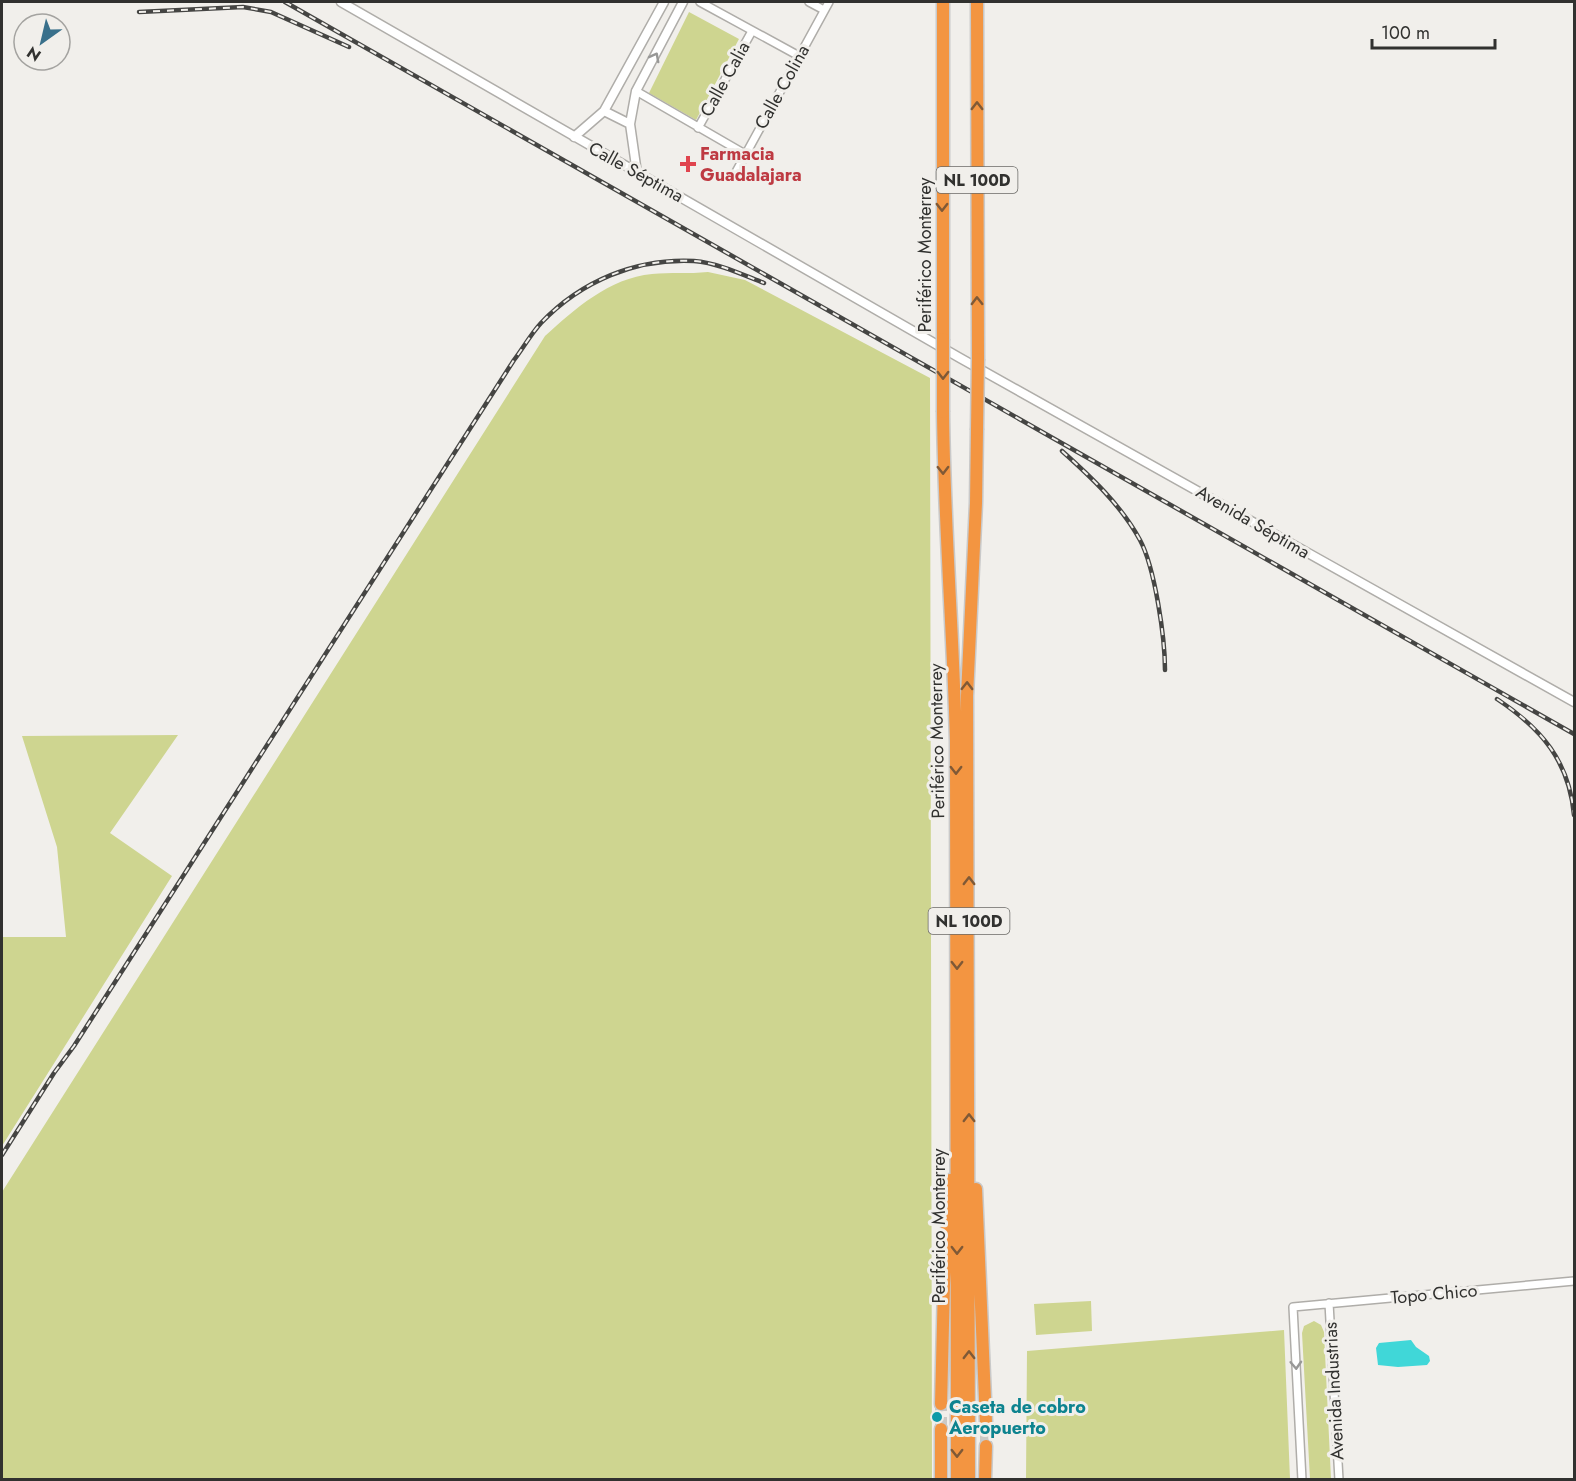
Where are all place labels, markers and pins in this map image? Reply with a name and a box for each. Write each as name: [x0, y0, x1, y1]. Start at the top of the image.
place label: Farmacia Guadalajara: [700, 141, 802, 188]
marker: Farmacia Guadalajara: [681, 157, 695, 171]
place label: Caseta de cobro Aeropuerto: [948, 1394, 1086, 1441]
marker: Caseta de cobro Aeropuerto: [930, 1410, 944, 1424]

